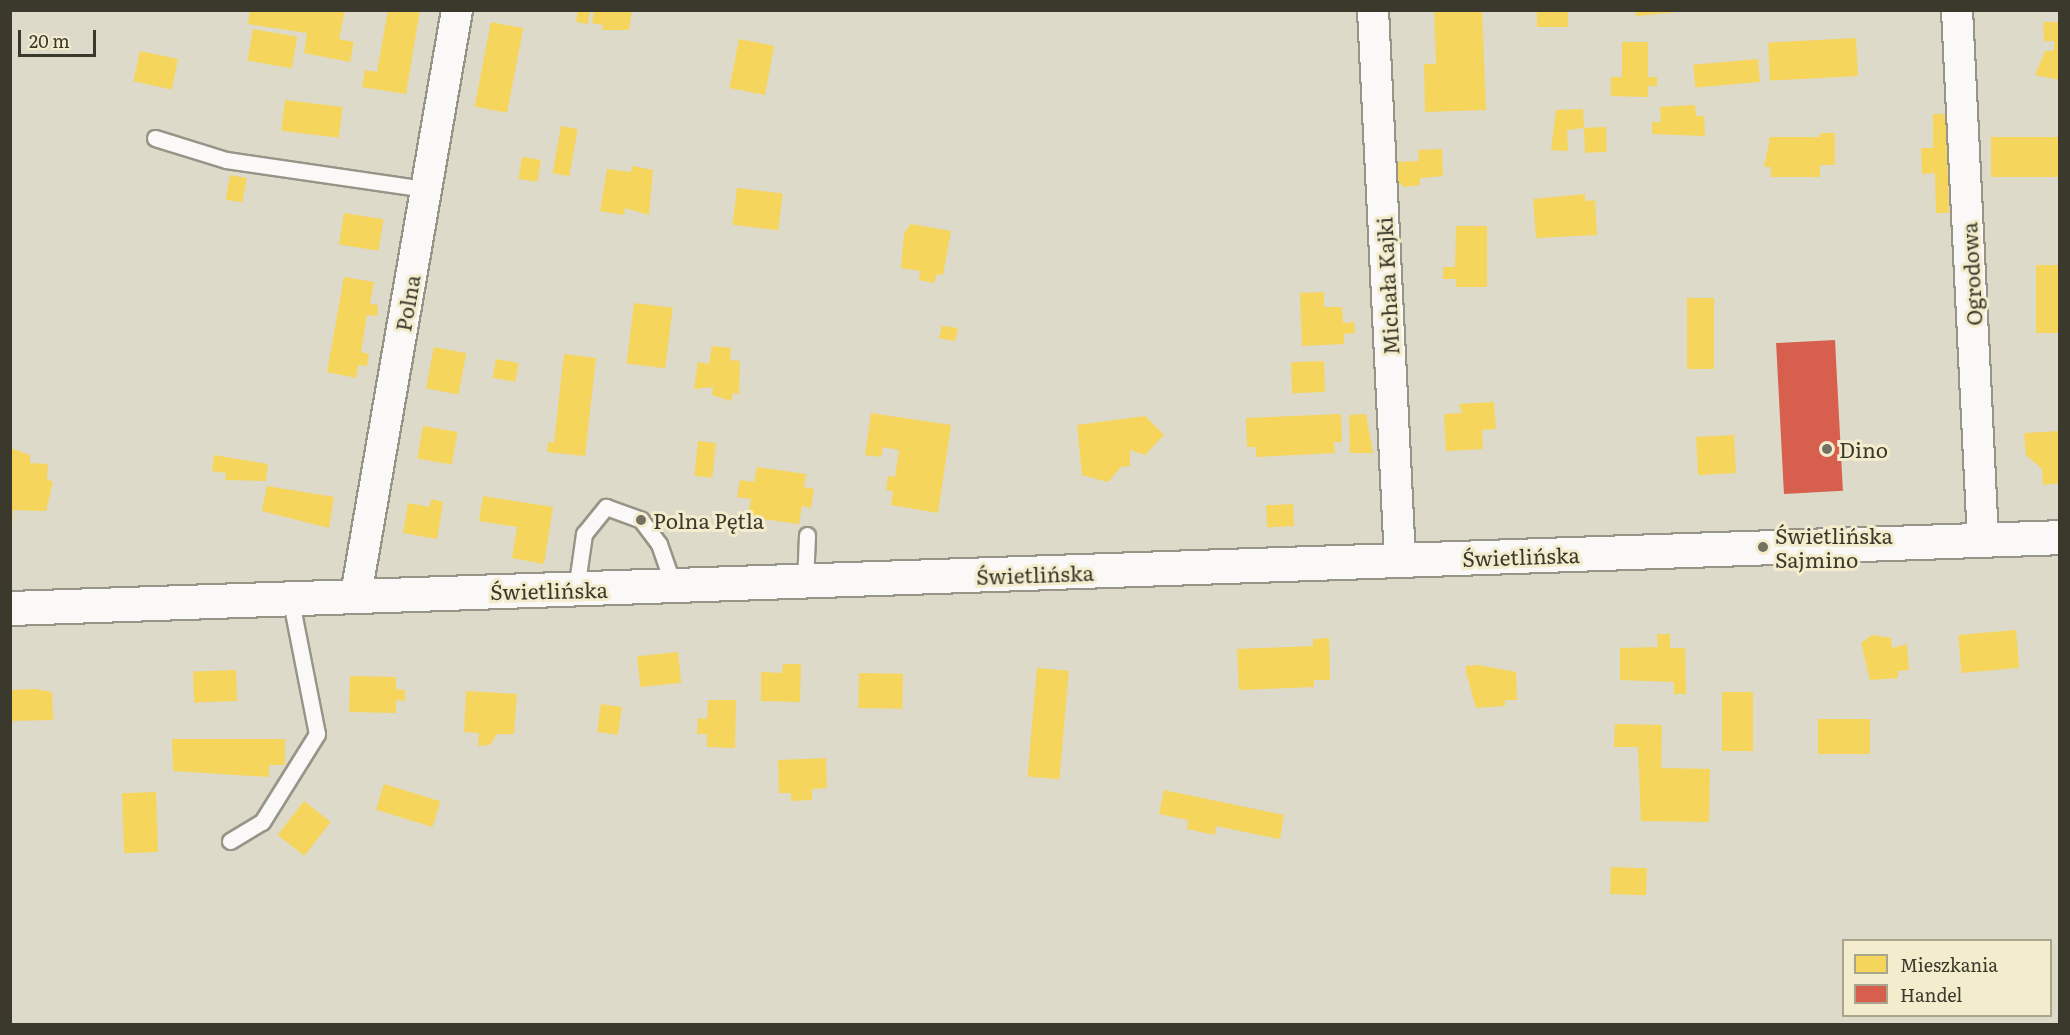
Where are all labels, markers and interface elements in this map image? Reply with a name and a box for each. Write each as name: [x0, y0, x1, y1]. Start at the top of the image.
scale bar: [21, 18, 99, 56]
text: 20 m: [29, 27, 70, 54]
street label: Michała Kajki: [1371, 216, 1403, 356]
street label: Ogrodowa: [1956, 222, 1986, 326]
street label: Polna: [390, 273, 424, 333]
place label: Dino: [1839, 436, 1888, 462]
marker: Dino: [1820, 442, 1834, 456]
place label: Polna Pętla: [653, 507, 764, 533]
marker: Polna Pętla: [634, 513, 648, 527]
place label: Świetlińska Sajmino: [1775, 522, 1893, 572]
marker: Świetlińska Sajmino: [1756, 540, 1770, 554]
street label: Świetlińska: [1462, 541, 1580, 571]
street label: Świetlińska: [976, 559, 1094, 589]
street label: Świetlińska: [490, 576, 608, 604]
legend: [1842, 939, 2052, 1017]
text: Mieszkania: [1900, 951, 1998, 978]
text: Handel: [1900, 981, 1962, 1008]

